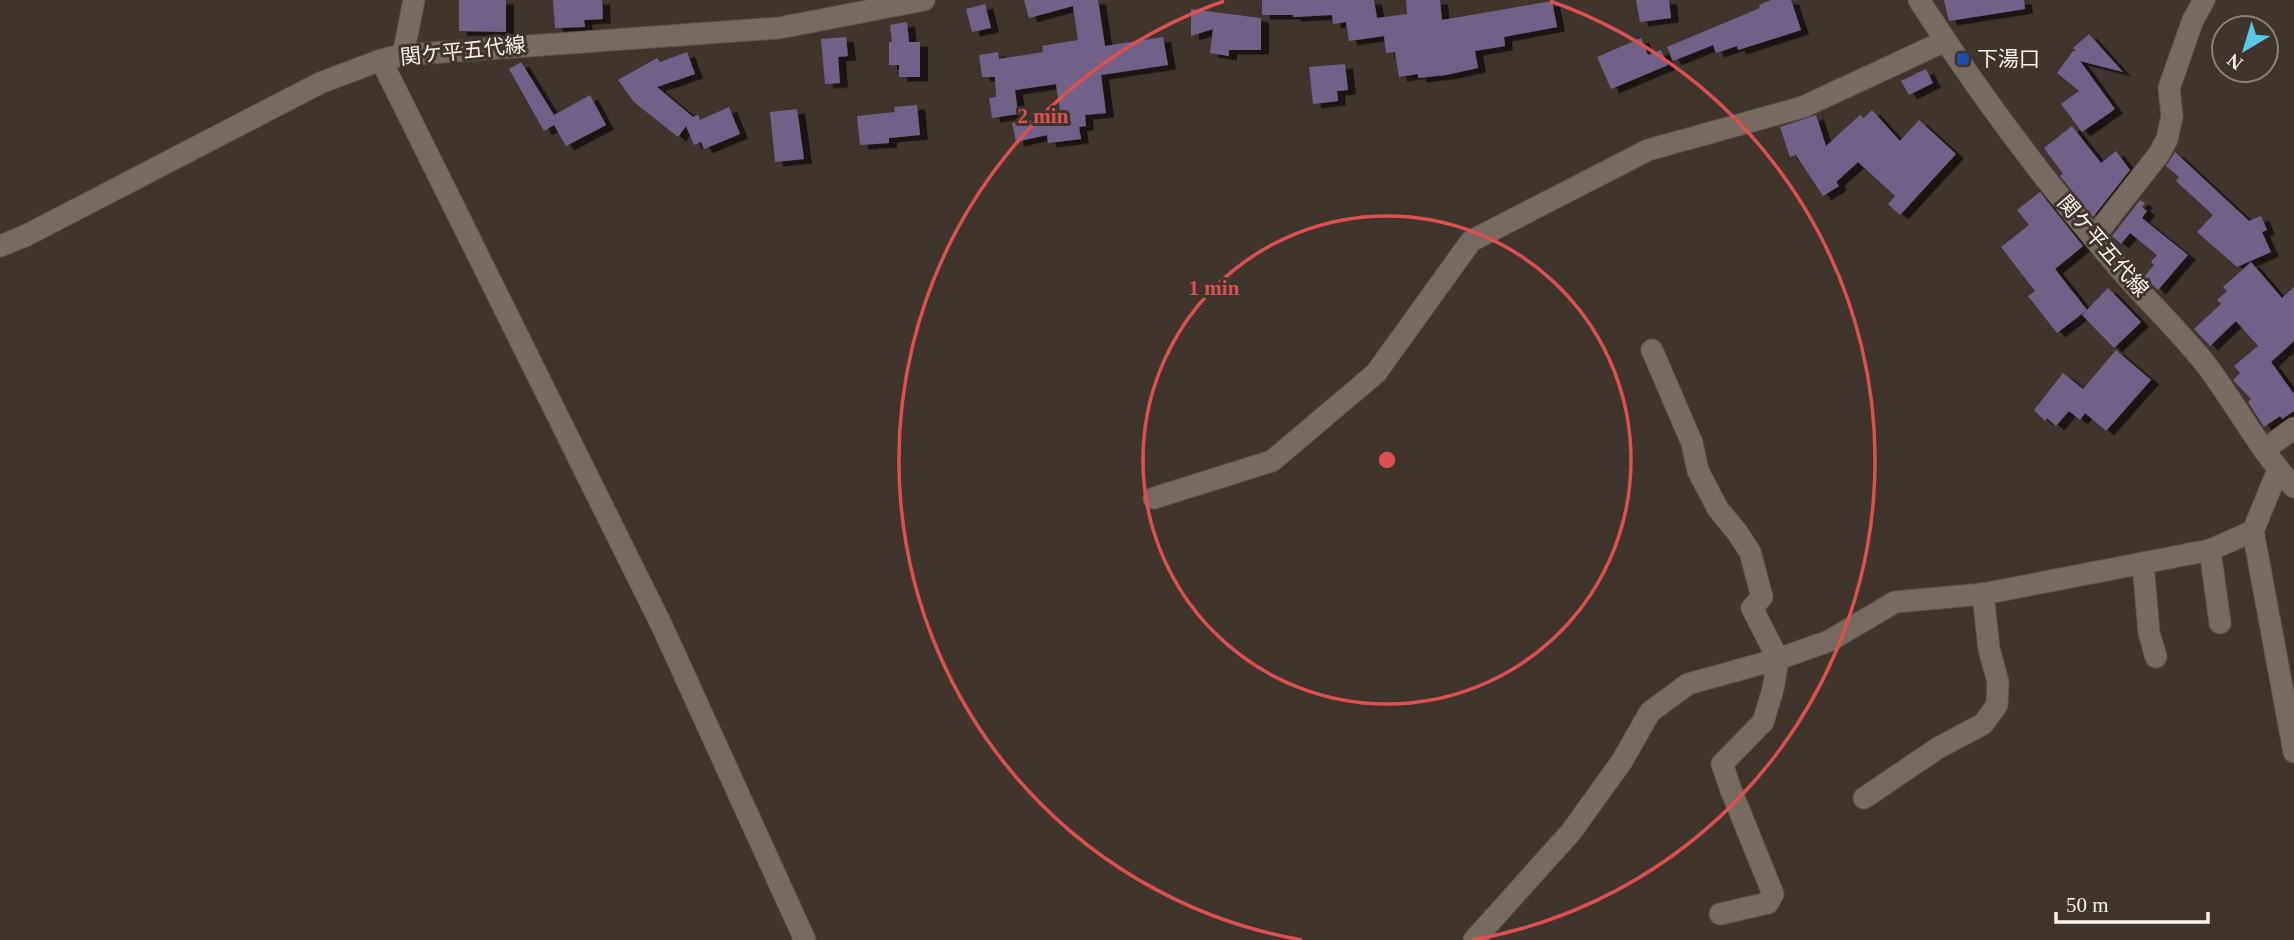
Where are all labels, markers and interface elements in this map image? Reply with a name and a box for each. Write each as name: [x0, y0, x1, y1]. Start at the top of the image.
north arrow: [2210, 14, 2280, 84]
street label: 関ケ平五代線: [399, 32, 527, 70]
place label: 下湯口: [1977, 47, 2040, 71]
text: N: [2223, 49, 2247, 75]
marker: 下湯口: [1955, 51, 1971, 67]
text: 2 min: [1018, 104, 1069, 128]
street label: 関ケ平五代線: [2053, 191, 2153, 301]
text: 1 min: [1189, 276, 1240, 300]
centre of rings: [1375, 448, 1399, 472]
scale bar: [2056, 880, 2208, 924]
text: 50 m: [2066, 893, 2109, 917]

